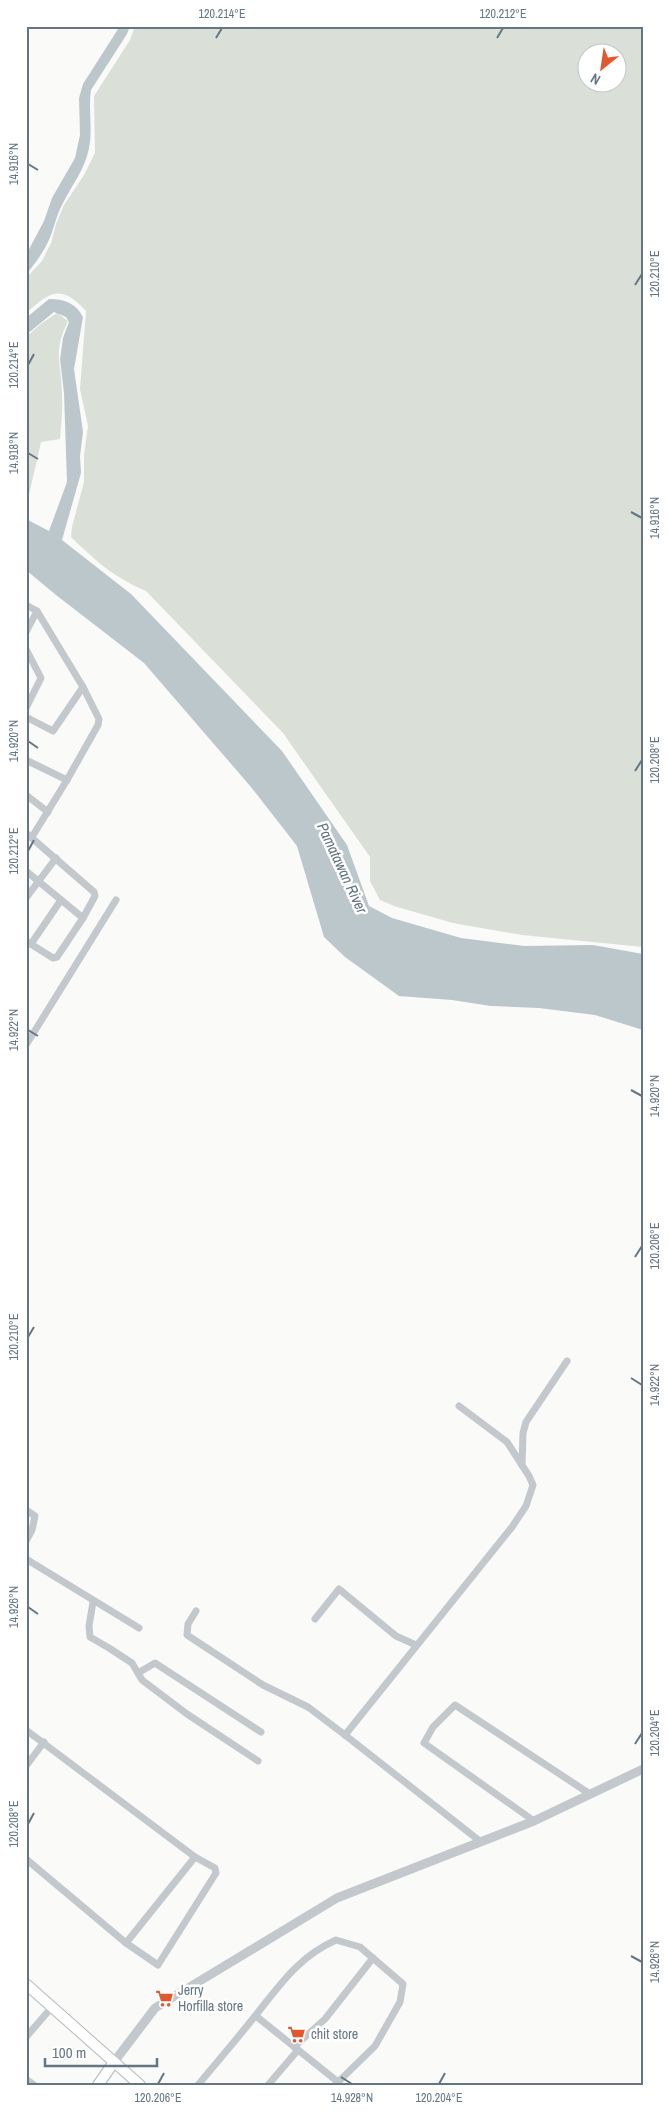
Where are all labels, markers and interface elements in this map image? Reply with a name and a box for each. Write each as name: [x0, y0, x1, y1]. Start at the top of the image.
text: 120.214°E: [199, 6, 245, 22]
text: 120.212°E: [480, 6, 526, 22]
north arrow: [576, 42, 626, 92]
text: N: [587, 69, 604, 89]
text: 14.916°N: [6, 143, 22, 185]
text: 120.210°E: [647, 251, 663, 297]
text: 120.214°E: [6, 342, 22, 388]
text: 14.918°N: [6, 432, 22, 474]
text: 14.916°N: [647, 497, 663, 539]
text: 14.920°N: [6, 720, 22, 762]
text: 120.208°E: [647, 737, 663, 783]
water label: Pamatawan River: [312, 819, 373, 917]
text: 120.212°E: [6, 828, 22, 874]
text: 14.922°N: [6, 1009, 22, 1051]
text: 14.920°N: [647, 1075, 663, 1117]
text: 120.206°E: [647, 1223, 663, 1269]
text: 120.210°E: [6, 1314, 22, 1360]
text: 14.922°N: [647, 1364, 663, 1406]
text: 14.926°N: [6, 1586, 22, 1628]
text: 120.204°E: [647, 1710, 663, 1756]
text: 120.208°E: [6, 1801, 22, 1847]
text: 14.926°N: [647, 1941, 663, 1983]
place label: Jerry Horfilla store: [178, 1981, 243, 2015]
supermarket icon: Jerry Horfilla store: [154, 1988, 174, 2008]
supermarket icon: chit store: [287, 2024, 307, 2044]
place label: chit store: [311, 2025, 358, 2043]
scale bar: [45, 2036, 158, 2068]
text: 100 m: [52, 2042, 86, 2063]
text: 120.206°E: [135, 2090, 181, 2106]
text: 14.928°N: [331, 2090, 373, 2106]
text: 120.204°E: [416, 2090, 462, 2106]

